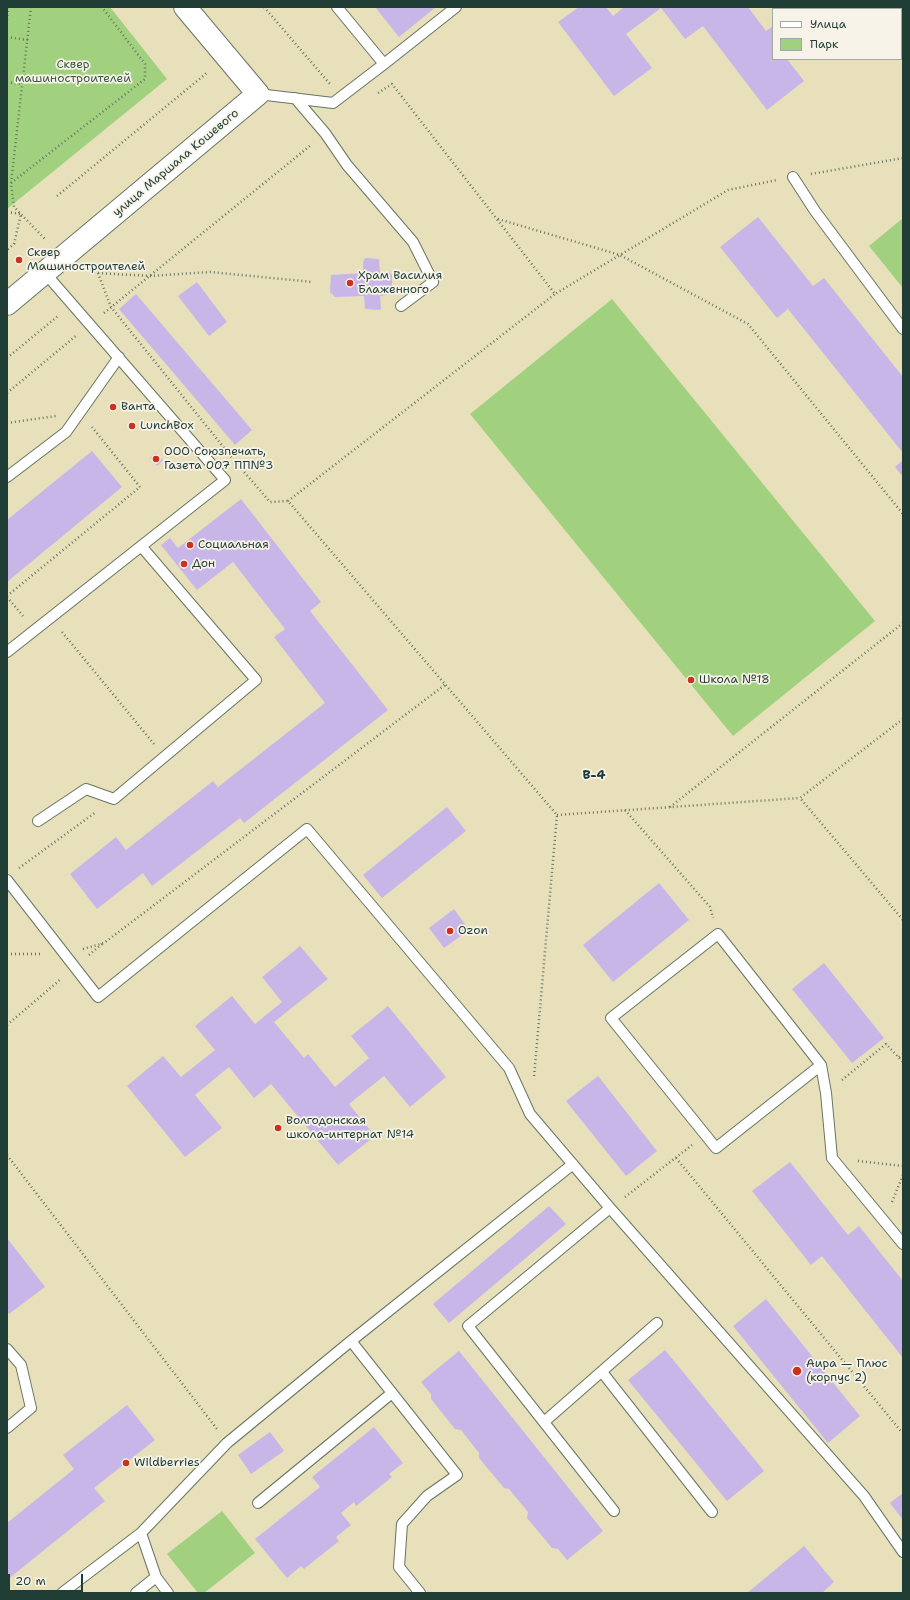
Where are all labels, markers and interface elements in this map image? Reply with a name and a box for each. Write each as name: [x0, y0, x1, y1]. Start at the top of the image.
legend: [772, 8, 902, 60]
text: Улица: [810, 16, 846, 32]
text: Парк: [810, 36, 838, 52]
park label: Сквер машиностроителей: [15, 58, 131, 86]
street label: улица Маршала Кошевого: [110, 106, 242, 220]
place label: Сквер Машиностроителей: [27, 246, 145, 274]
marker: Сквер Машиностроителей: [14, 255, 24, 265]
place label: Храм Василия Блаженного: [358, 269, 442, 297]
marker: Храм Василия Блаженного: [345, 278, 355, 288]
place label: Ванта: [121, 400, 156, 414]
marker: Ванта: [108, 402, 118, 412]
place label: LunchBox: [140, 419, 194, 433]
marker: LunchBox: [127, 421, 137, 431]
place label: ООО Союзпечать, Газета 007 ПП№3: [164, 445, 273, 473]
marker: ООО Союзпечать, Газета 007 ПП№3: [151, 454, 161, 464]
place label: Социальная: [198, 538, 269, 552]
marker: Социальная: [185, 540, 195, 550]
place label: Дон: [192, 557, 215, 571]
marker: Дон: [179, 559, 189, 569]
place label: Школа №18: [699, 673, 770, 687]
marker: Школа №18: [686, 675, 696, 685]
district label: В-4: [582, 768, 606, 784]
place label: Ozon: [458, 924, 488, 938]
marker: Ozon: [445, 926, 455, 936]
place label: Волгодонская школа-интернат №14: [286, 1114, 414, 1142]
marker: Волгодонская школа-интернат №14: [273, 1123, 283, 1133]
place label: Аира — Плюс (корпус 2): [806, 1357, 888, 1385]
marker: Аира — Плюс (корпус 2): [791, 1365, 803, 1377]
place label: Wildberries: [134, 1456, 200, 1470]
marker: Wildberries: [121, 1458, 131, 1468]
scale bar: [10, 1566, 85, 1592]
text: 20 m: [15, 1573, 46, 1589]

